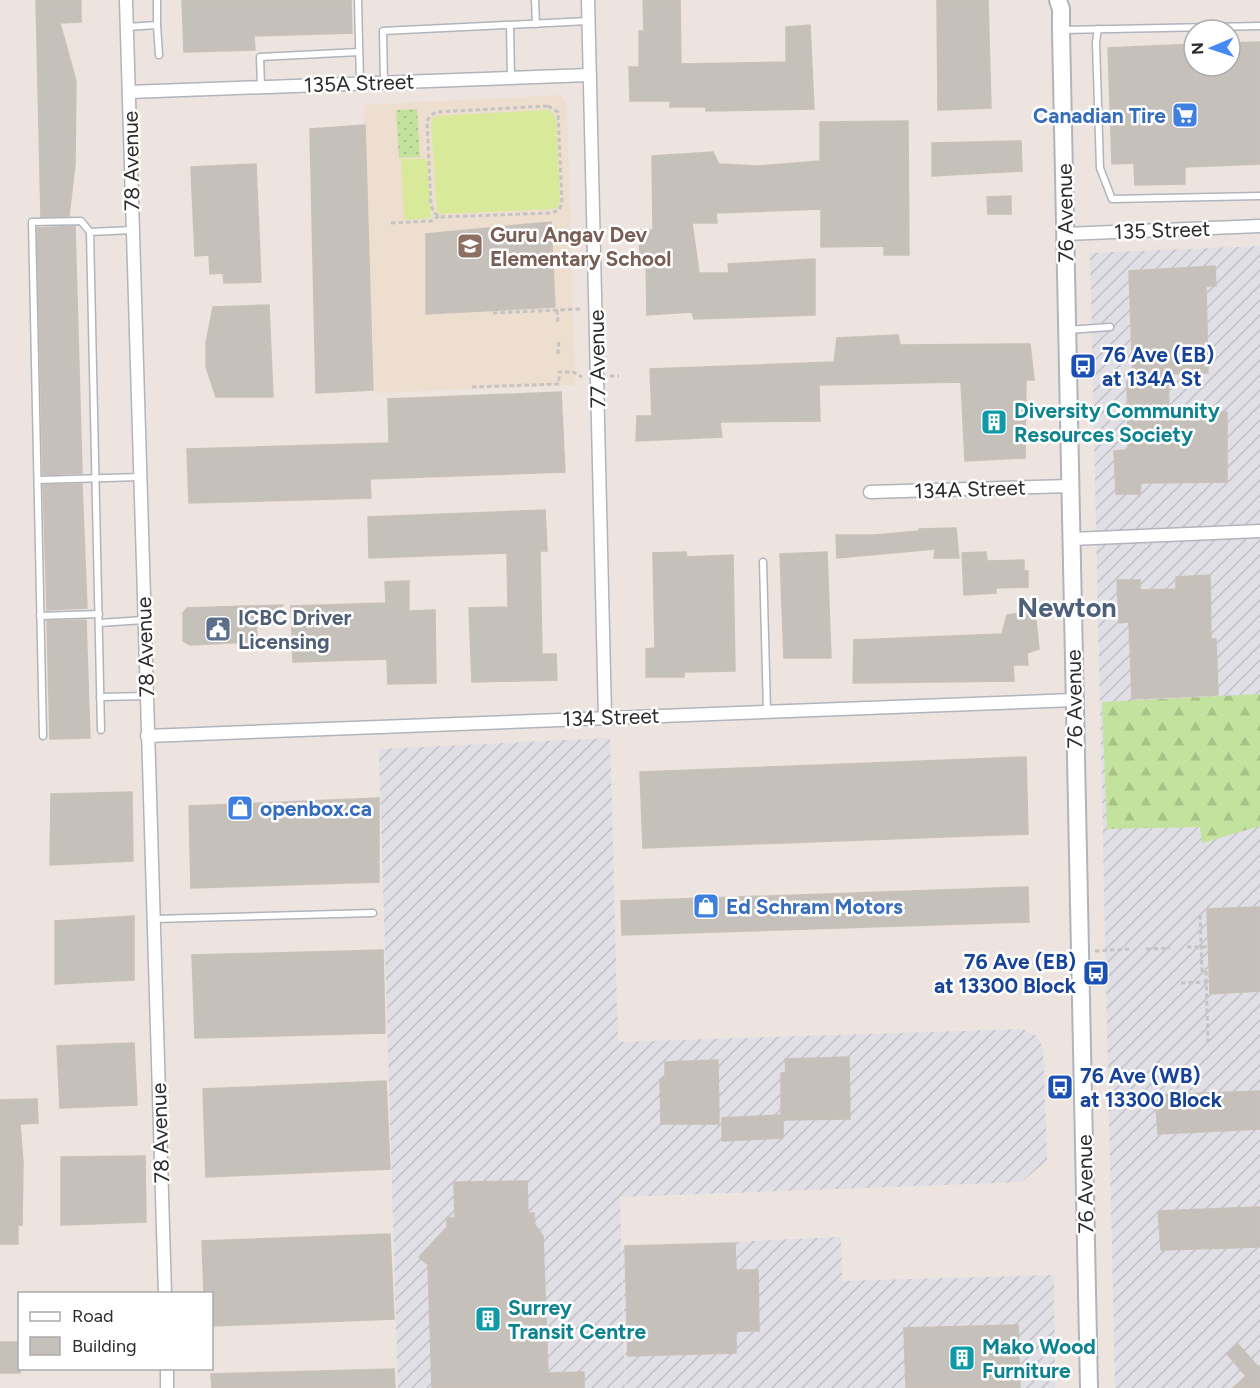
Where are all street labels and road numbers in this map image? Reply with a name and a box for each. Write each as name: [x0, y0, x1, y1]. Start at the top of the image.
street label: 135A Street: [303, 69, 415, 97]
street label: 78 Avenue: [118, 111, 144, 211]
street label: 76 Avenue: [1052, 163, 1078, 263]
street label: 135 Street: [1114, 216, 1211, 244]
street label: 77 Avenue: [584, 309, 610, 409]
street label: 134A Street: [914, 475, 1026, 503]
street label: 78 Avenue: [131, 596, 159, 698]
street label: 76 Avenue: [1061, 649, 1087, 749]
street label: 134 Street: [562, 703, 660, 731]
street label: 78 Avenue: [146, 1082, 174, 1184]
street label: 76 Avenue: [1072, 1134, 1098, 1234]

